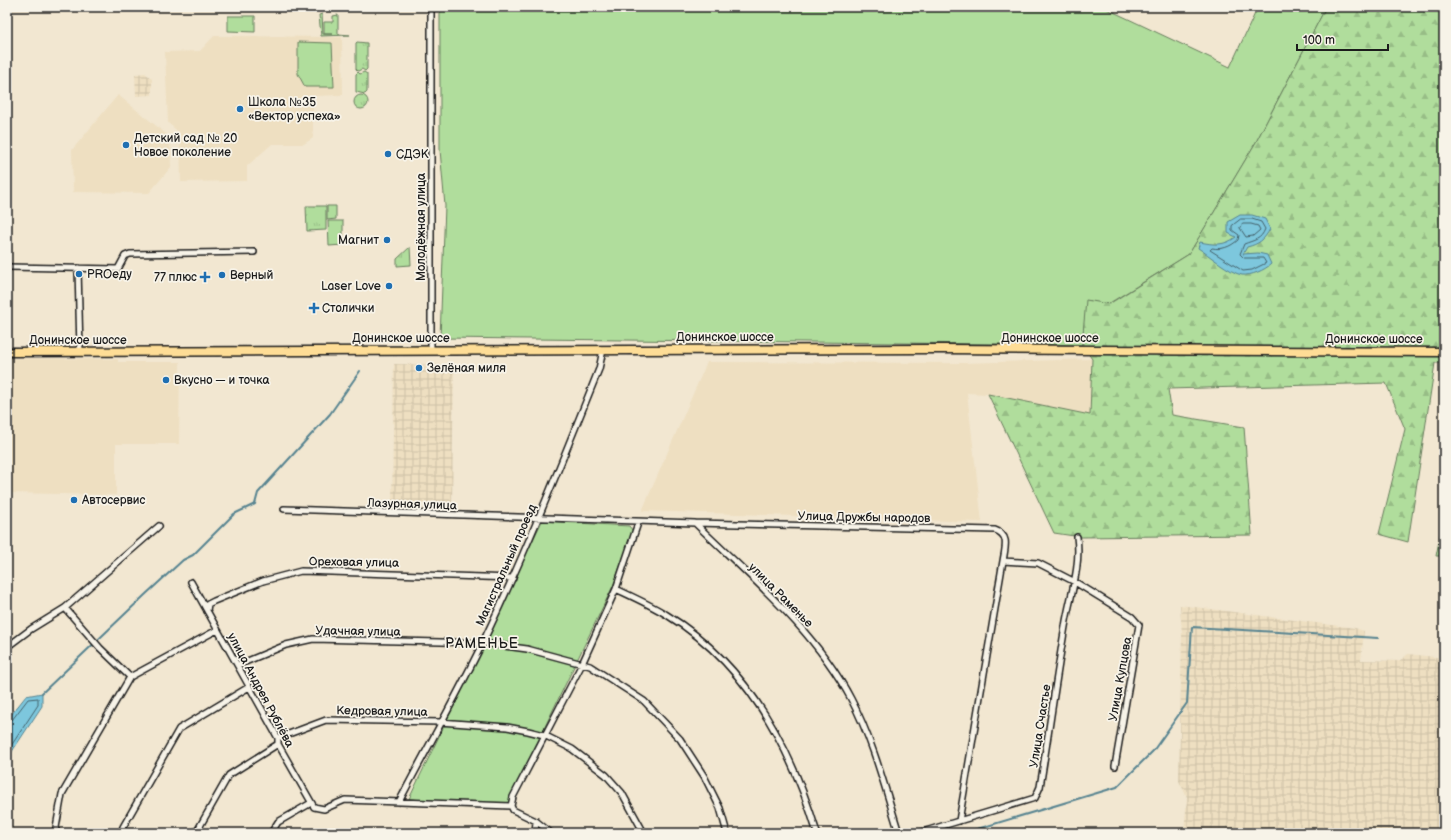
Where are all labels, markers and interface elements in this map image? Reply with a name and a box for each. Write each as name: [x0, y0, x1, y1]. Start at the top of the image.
scale bar: [1297, 26, 1388, 52]
text: 100 m: [1303, 33, 1335, 48]
place label: Школа №35 «Вектор успеха»: [248, 95, 341, 124]
marker: Школа №35 «Вектор успеха»: [235, 104, 245, 114]
place label: Детский сад № 20 Новое поколение: [134, 131, 237, 160]
marker: Детский сад № 20 Новое поколение: [121, 140, 131, 150]
place label: СДЭК: [396, 147, 429, 162]
marker: СДЭК: [383, 149, 393, 159]
street label: Молодёжная улица: [414, 173, 429, 281]
place label: Магнит: [338, 233, 379, 248]
marker: Магнит: [382, 235, 392, 245]
place label: PROеду: [87, 267, 132, 282]
place label: Верный: [230, 268, 273, 283]
marker: PROеду: [74, 269, 84, 279]
place label: 77 плюс: [154, 270, 197, 285]
marker: Верный: [217, 270, 227, 280]
marker: 77 плюс: [200, 272, 210, 282]
place label: Laser Love: [321, 279, 381, 294]
marker: Laser Love: [384, 281, 394, 291]
place label: Столички: [322, 301, 374, 316]
marker: Столички: [309, 303, 319, 313]
street label: Донинское шоссе: [676, 330, 774, 345]
street label: Донинское шоссе: [352, 331, 450, 346]
street label: Донинское шоссе: [1001, 331, 1099, 346]
street label: Донинское шоссе: [1325, 332, 1423, 347]
street label: Донинское шоссе: [29, 333, 127, 348]
place label: Зелёная миля: [427, 361, 506, 376]
marker: Зелёная миля: [414, 363, 424, 373]
place label: Вкусно — и точка: [174, 373, 269, 388]
marker: Вкусно — и точка: [161, 375, 171, 385]
place label: Автосервис: [81, 493, 145, 508]
marker: Автосервис: [69, 495, 79, 505]
street label: Лазурная улица: [366, 495, 457, 514]
street label: Магистральный проезд: [473, 501, 540, 628]
street label: Улица Дружбы народов: [797, 509, 931, 526]
street label: Ореховая улица: [309, 554, 399, 571]
street label: улица Раменье: [745, 560, 816, 631]
street label: Удачная улица: [315, 623, 401, 640]
street label: улица Андрея Рублёва: [224, 630, 297, 750]
district label: РАМЕНЬЕ: [445, 635, 519, 652]
street label: Улица Купцова: [1106, 636, 1135, 723]
street label: Улица Счастье: [1026, 683, 1055, 769]
street label: Кедровая улица: [336, 703, 428, 720]

